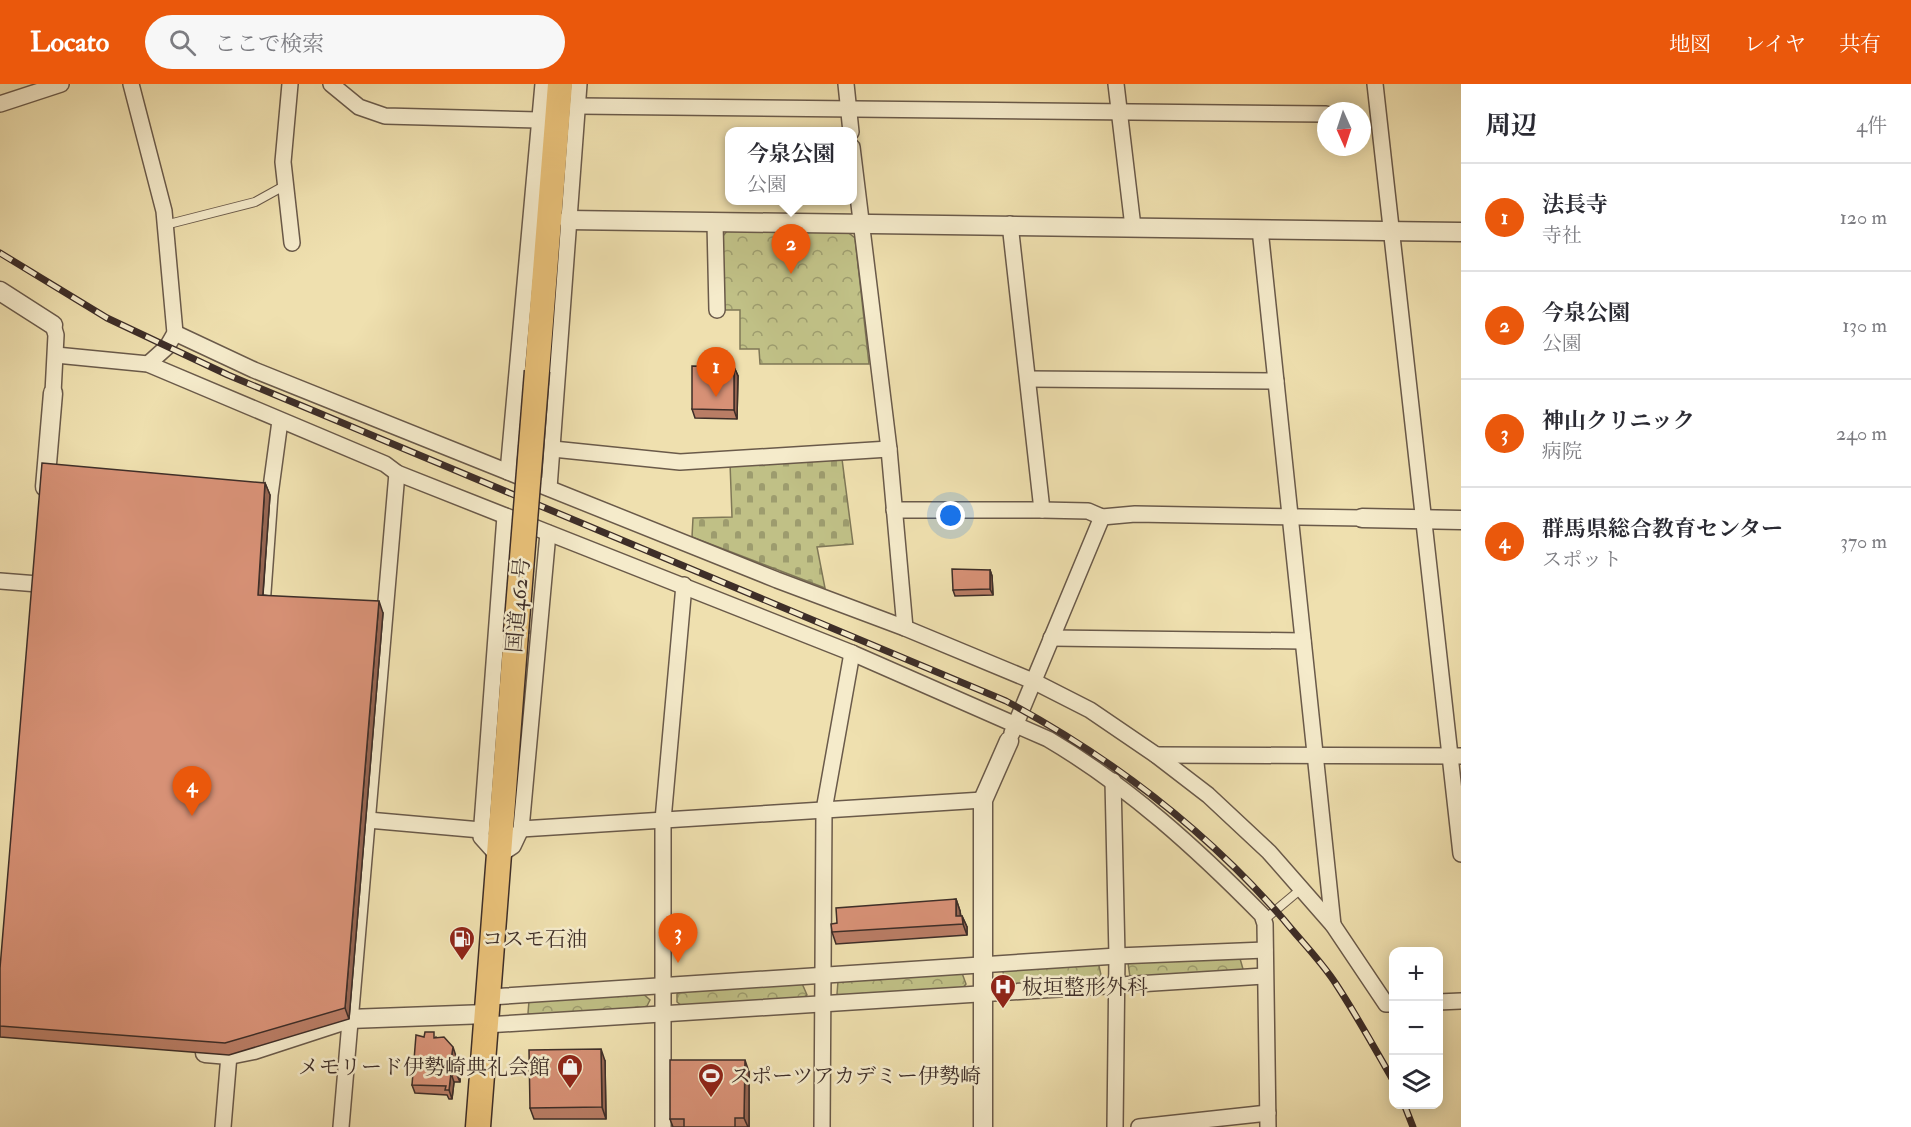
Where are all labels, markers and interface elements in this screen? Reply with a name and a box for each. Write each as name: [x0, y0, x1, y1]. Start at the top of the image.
search box: [145, 15, 565, 69]
text: Locato: [30, 25, 109, 60]
icon: search: [166, 26, 199, 59]
text: ここで検索: [214, 30, 324, 58]
text: 地図: [1669, 31, 1711, 58]
text: レイヤ: [1744, 31, 1806, 58]
text: 共有: [1839, 31, 1881, 58]
north arrow: [1317, 102, 1371, 156]
text: 周辺: [1485, 110, 1537, 142]
text: 4件: [1856, 113, 1887, 138]
popup: [725, 127, 857, 205]
text: 今泉公園: [747, 140, 835, 168]
text: 公園: [747, 172, 787, 197]
text: 法長寺: [1542, 191, 1608, 219]
text: 1: [1501, 205, 1508, 230]
text: 120 m: [1840, 205, 1887, 230]
text: 寺社: [1542, 223, 1582, 248]
pin: 2: [772, 224, 810, 274]
text: 今泉公園: [1542, 299, 1630, 327]
text: 2: [1499, 313, 1510, 338]
text: 130 m: [1842, 313, 1887, 338]
text: 公園: [1542, 331, 1582, 356]
pin: 1: [696, 348, 736, 397]
text: 神山クリニック: [1542, 407, 1695, 435]
text: 3: [1501, 421, 1508, 446]
text: 240 m: [1836, 421, 1887, 446]
text: 病院: [1542, 439, 1582, 464]
your location: [936, 501, 965, 530]
text: 群馬県総合教育センター: [1542, 515, 1783, 543]
text: 4: [1499, 529, 1510, 554]
text: 370 m: [1840, 529, 1887, 554]
text: スポット: [1542, 547, 1622, 572]
street label: 国道462号: [501, 556, 536, 654]
pin: 4: [172, 766, 212, 816]
pin: 3: [658, 914, 698, 963]
fuel station icon: コスモ石油: [447, 924, 477, 962]
place label: コスモ石油: [482, 926, 587, 953]
map controls: [1389, 947, 1443, 1109]
button: +: [1389, 947, 1443, 1001]
hospital icon: 板垣整形外科: [988, 972, 1018, 1010]
place label: 板垣整形外科: [1022, 974, 1148, 1001]
button: −: [1389, 1001, 1443, 1055]
shop icon: メモリード伊勢崎典礼会館: [555, 1052, 585, 1090]
place label: メモリード伊勢崎典礼会館: [298, 1054, 550, 1081]
button: layers: [1389, 1055, 1443, 1109]
sports icon: スポーツアカデミー伊勢崎: [696, 1061, 726, 1099]
place label: スポーツアカデミー伊勢崎: [730, 1063, 981, 1090]

